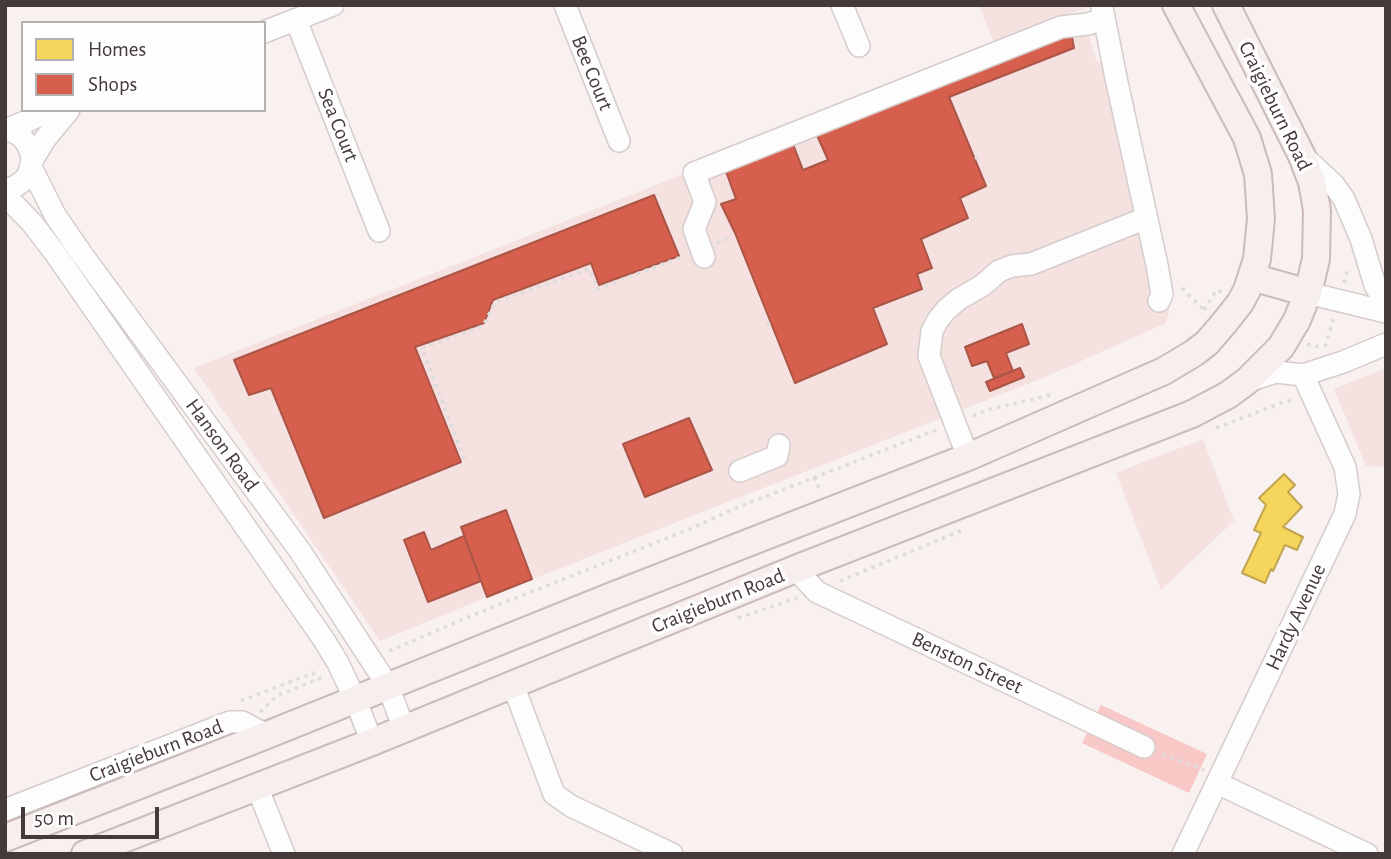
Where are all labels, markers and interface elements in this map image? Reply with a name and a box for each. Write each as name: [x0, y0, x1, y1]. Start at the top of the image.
legend: [21, 21, 266, 112]
street label: Bee Court: [566, 32, 618, 114]
street label: Craigieburn Road: [1233, 37, 1317, 175]
text: Homes: [88, 39, 146, 60]
text: Shops: [88, 74, 137, 95]
street label: Sea Court: [312, 85, 364, 165]
street label: Hanson Road: [180, 394, 264, 496]
street label: Hardy Avenue: [1260, 560, 1332, 674]
street label: Craigieburn Road: [648, 563, 788, 639]
street label: Benston Street: [907, 626, 1027, 700]
street label: Craigieburn Road: [86, 714, 226, 788]
scale bar: [24, 792, 163, 836]
text: 50 m: [34, 808, 74, 829]

